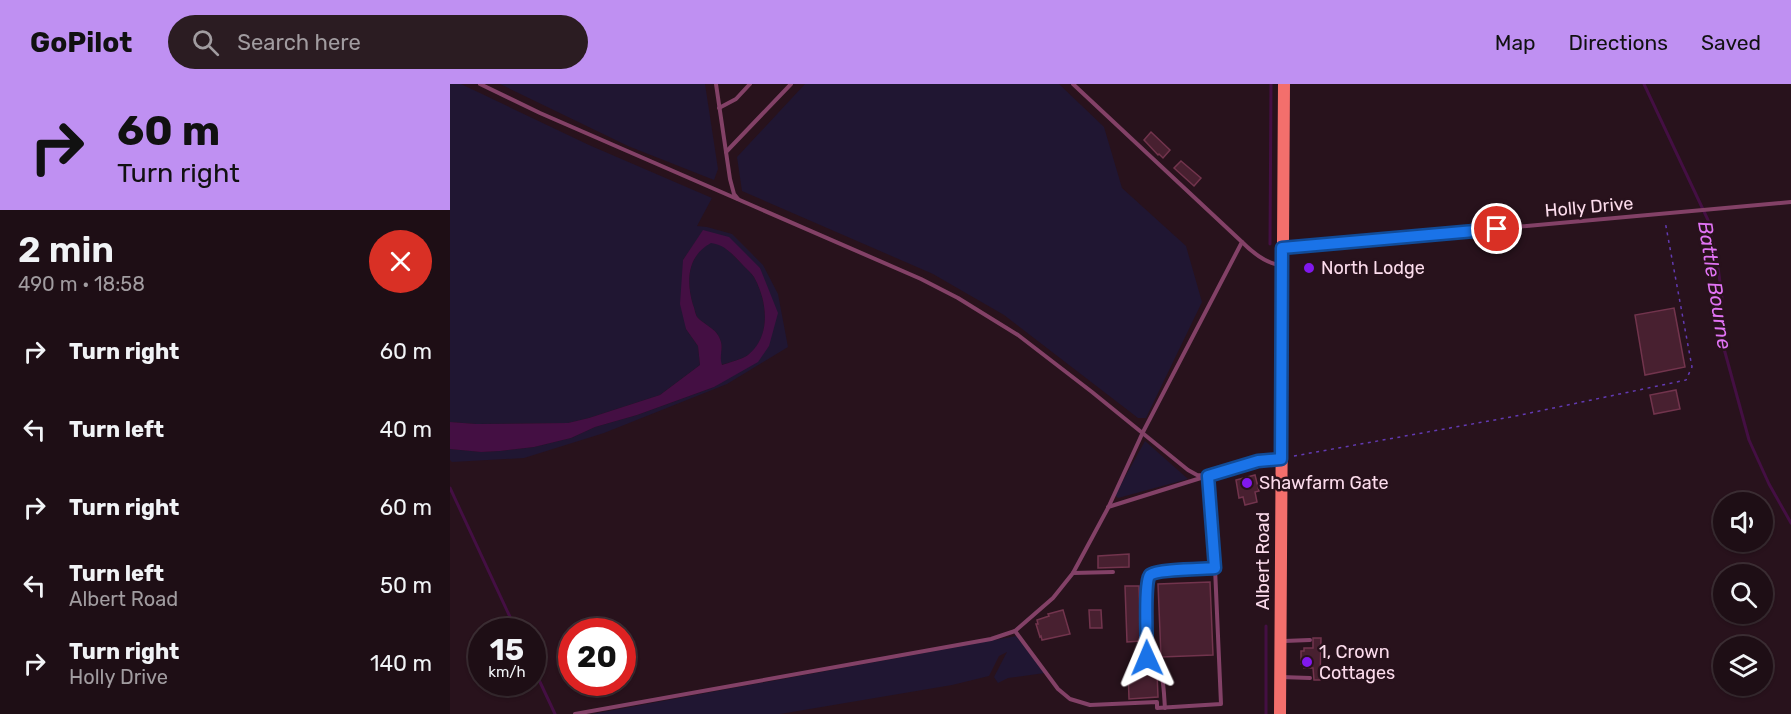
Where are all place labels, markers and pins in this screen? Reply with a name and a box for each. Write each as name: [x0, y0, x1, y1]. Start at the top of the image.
pin: [1471, 203, 1522, 254]
place label: North Lodge: [1321, 257, 1425, 279]
marker: North Lodge: [1302, 261, 1316, 275]
place label: Shawfarm Gate: [1259, 472, 1389, 494]
marker: Shawfarm Gate: [1240, 476, 1254, 490]
place label: 1, Crown Cottages: [1319, 641, 1395, 684]
marker: 1, Crown Cottages: [1300, 655, 1314, 669]

